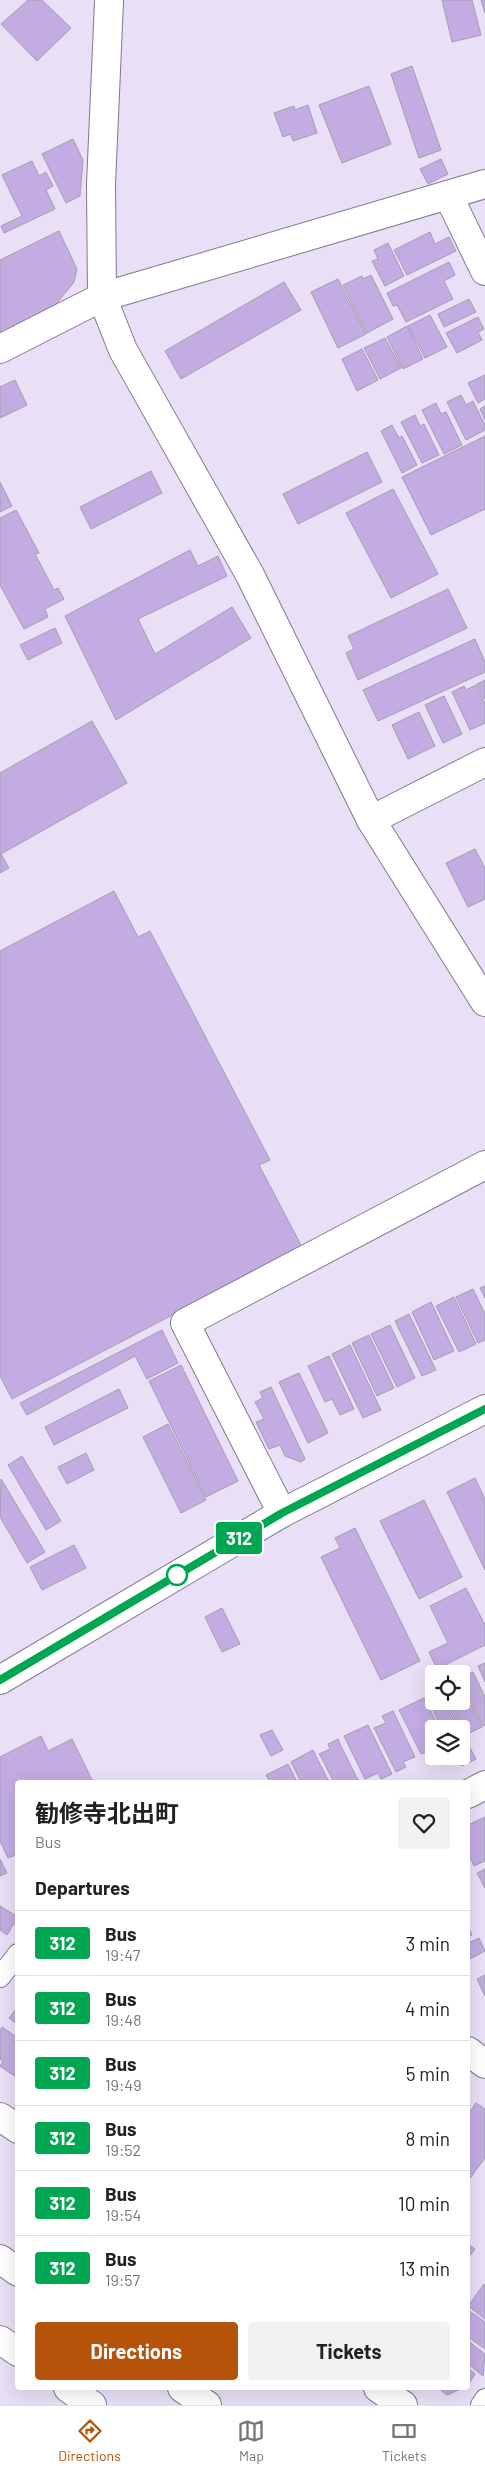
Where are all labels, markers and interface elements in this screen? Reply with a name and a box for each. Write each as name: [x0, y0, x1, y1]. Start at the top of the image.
line badge: 312: [210, 1522, 268, 1554]
text: 312: [226, 1527, 252, 1549]
unlabelled marker: [166, 1564, 188, 1586]
map controls: [425, 1665, 470, 1765]
button: locate: [425, 1665, 470, 1710]
button: layers: [425, 1720, 470, 1765]
button: heart: [398, 1797, 450, 1849]
text: 勧修寺北出町: [35, 1798, 179, 1827]
text: Bus: [35, 1832, 61, 1851]
text: Departures: [35, 1876, 130, 1899]
text: Bus: [105, 1922, 137, 1945]
text: 312: [49, 1932, 76, 1954]
text: 3 min: [406, 1932, 450, 1955]
text: 19:47: [105, 1945, 140, 1964]
text: Bus: [105, 1987, 137, 2010]
text: 312: [49, 1997, 76, 2019]
text: 4 min: [405, 1997, 450, 2020]
text: 19:48: [105, 2010, 142, 2029]
text: Bus: [105, 2052, 137, 2075]
text: 312: [49, 2062, 76, 2084]
text: 5 min: [406, 2062, 450, 2085]
text: 19:49: [105, 2075, 142, 2094]
text: Bus: [105, 2117, 137, 2140]
text: 312: [49, 2127, 76, 2149]
text: 8 min: [406, 2127, 450, 2150]
text: 19:52: [105, 2140, 141, 2159]
text: Bus: [105, 2182, 137, 2205]
text: 312: [49, 2192, 76, 2214]
text: 10 min: [398, 2192, 450, 2215]
text: 19:54: [105, 2205, 141, 2224]
text: Bus: [105, 2247, 137, 2270]
text: 312: [49, 2257, 76, 2279]
text: 13 min: [399, 2257, 450, 2280]
text: 19:57: [105, 2270, 140, 2289]
button: Directions: [35, 2322, 238, 2380]
button: Tickets: [248, 2322, 450, 2380]
tab: Directions: [58, 2417, 121, 2464]
tab: Map: [237, 2417, 265, 2464]
tab: Tickets: [382, 2417, 427, 2464]

